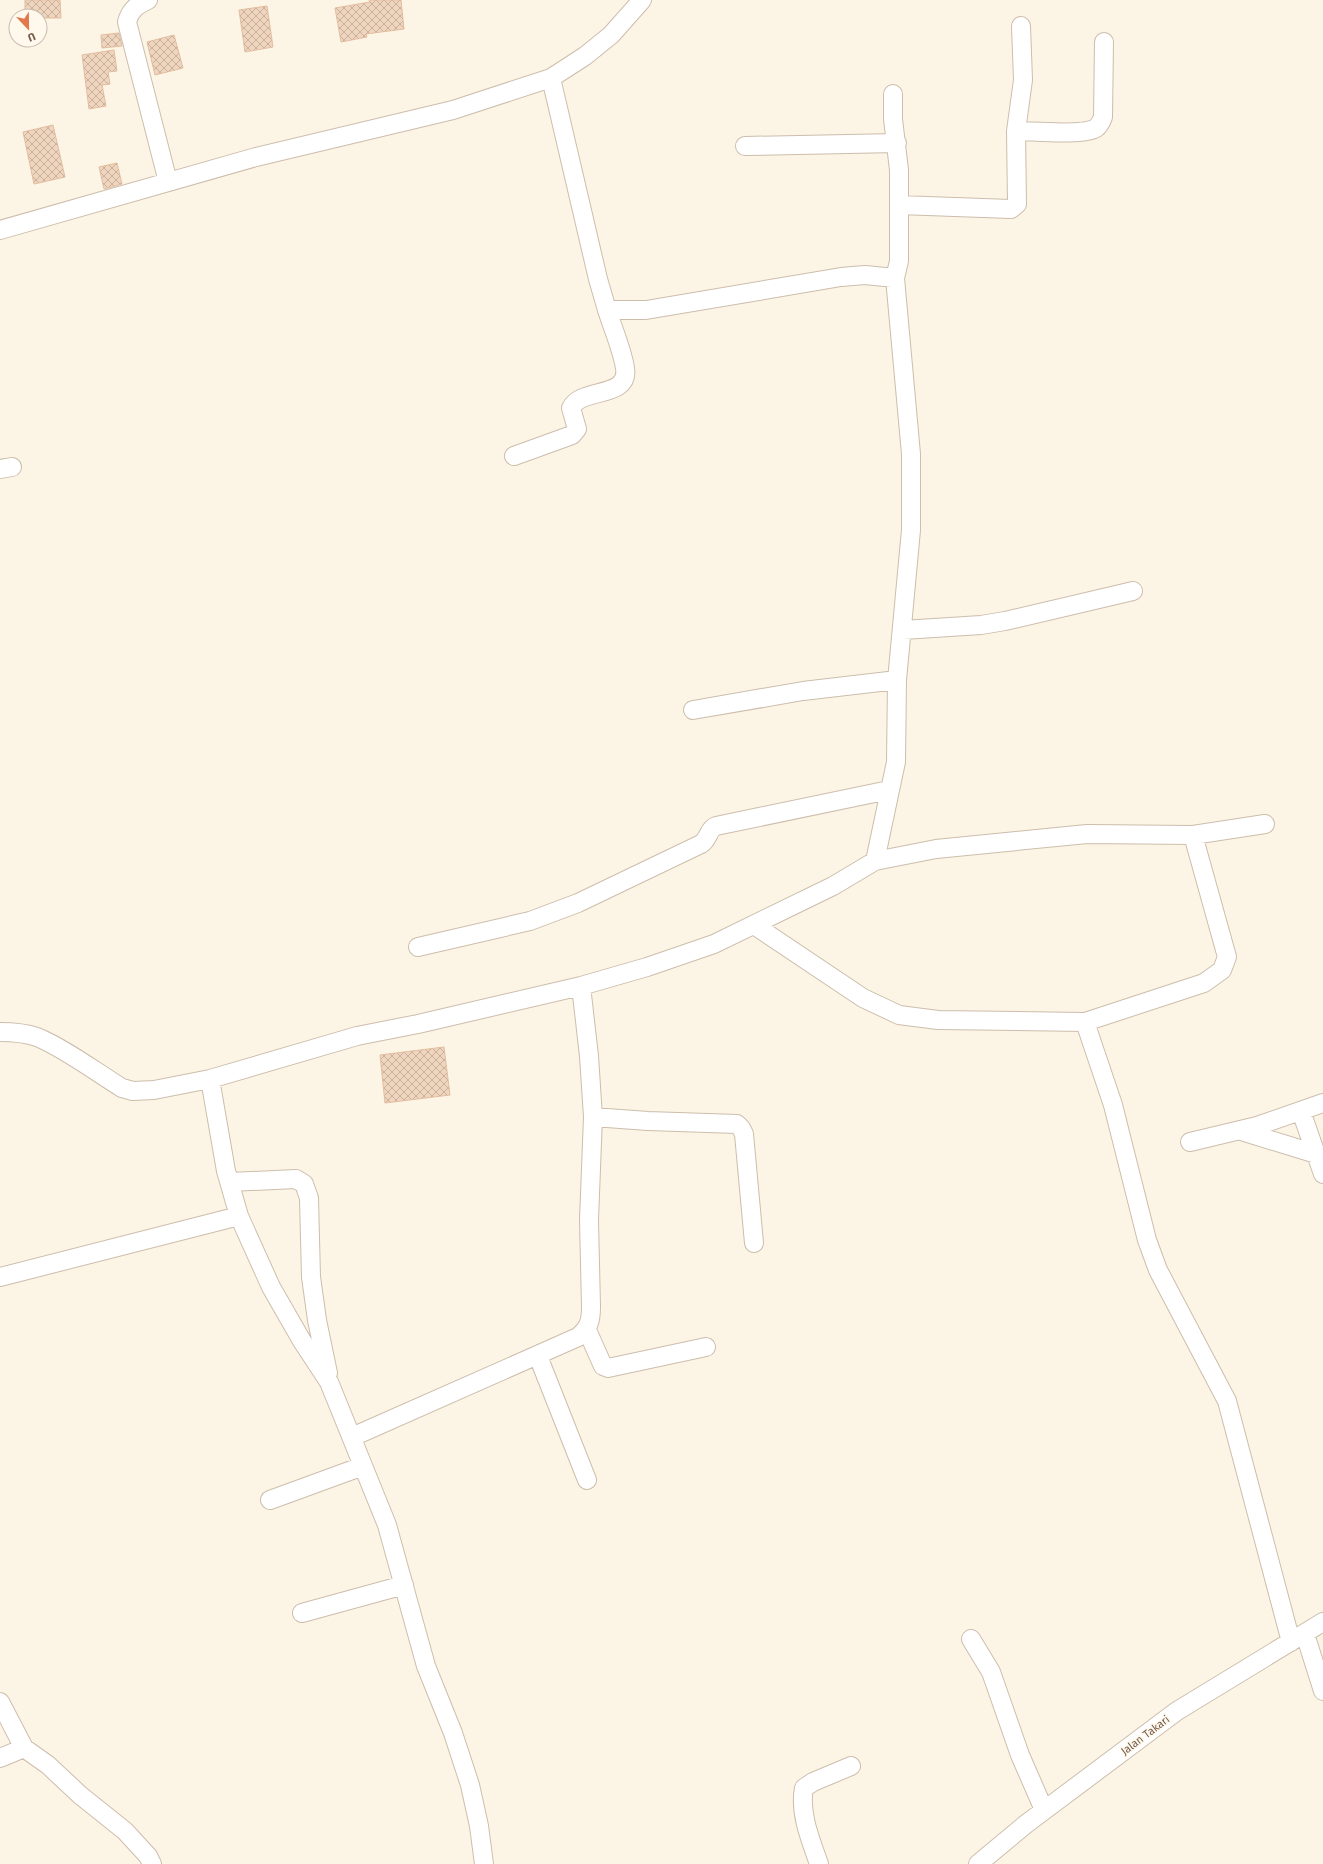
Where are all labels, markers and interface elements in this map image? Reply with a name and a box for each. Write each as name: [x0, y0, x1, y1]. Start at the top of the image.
north arrow: [8, 8, 48, 48]
text: U: [26, 29, 37, 44]
street label: Jalan Takari: [1118, 1713, 1172, 1758]

